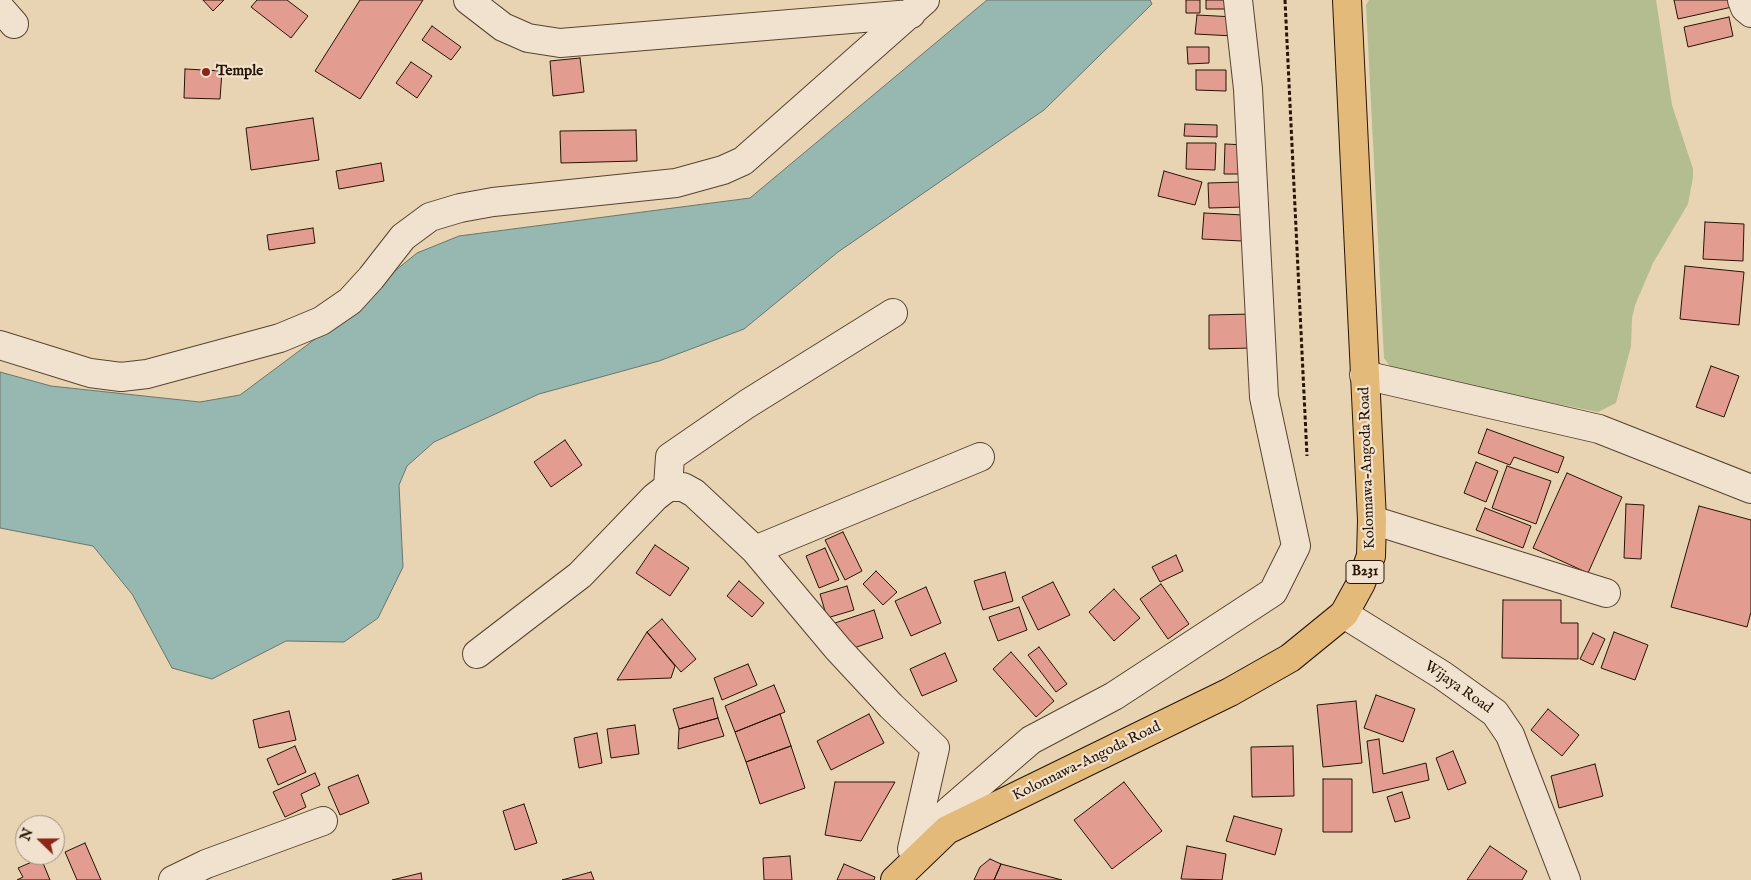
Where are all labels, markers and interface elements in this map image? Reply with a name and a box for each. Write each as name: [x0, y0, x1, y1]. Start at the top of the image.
place label: Temple: [216, 63, 263, 81]
marker: Temple: [200, 66, 212, 78]
street label: Kolonnawa-Angoda Road: [1356, 387, 1380, 549]
road number: B231: [1346, 560, 1384, 584]
street label: Wijaya Road: [1420, 658, 1496, 718]
street label: Kolonnawa-Angoda Road: [1010, 718, 1164, 806]
north arrow: [15, 815, 65, 865]
text: N: [16, 826, 38, 844]

